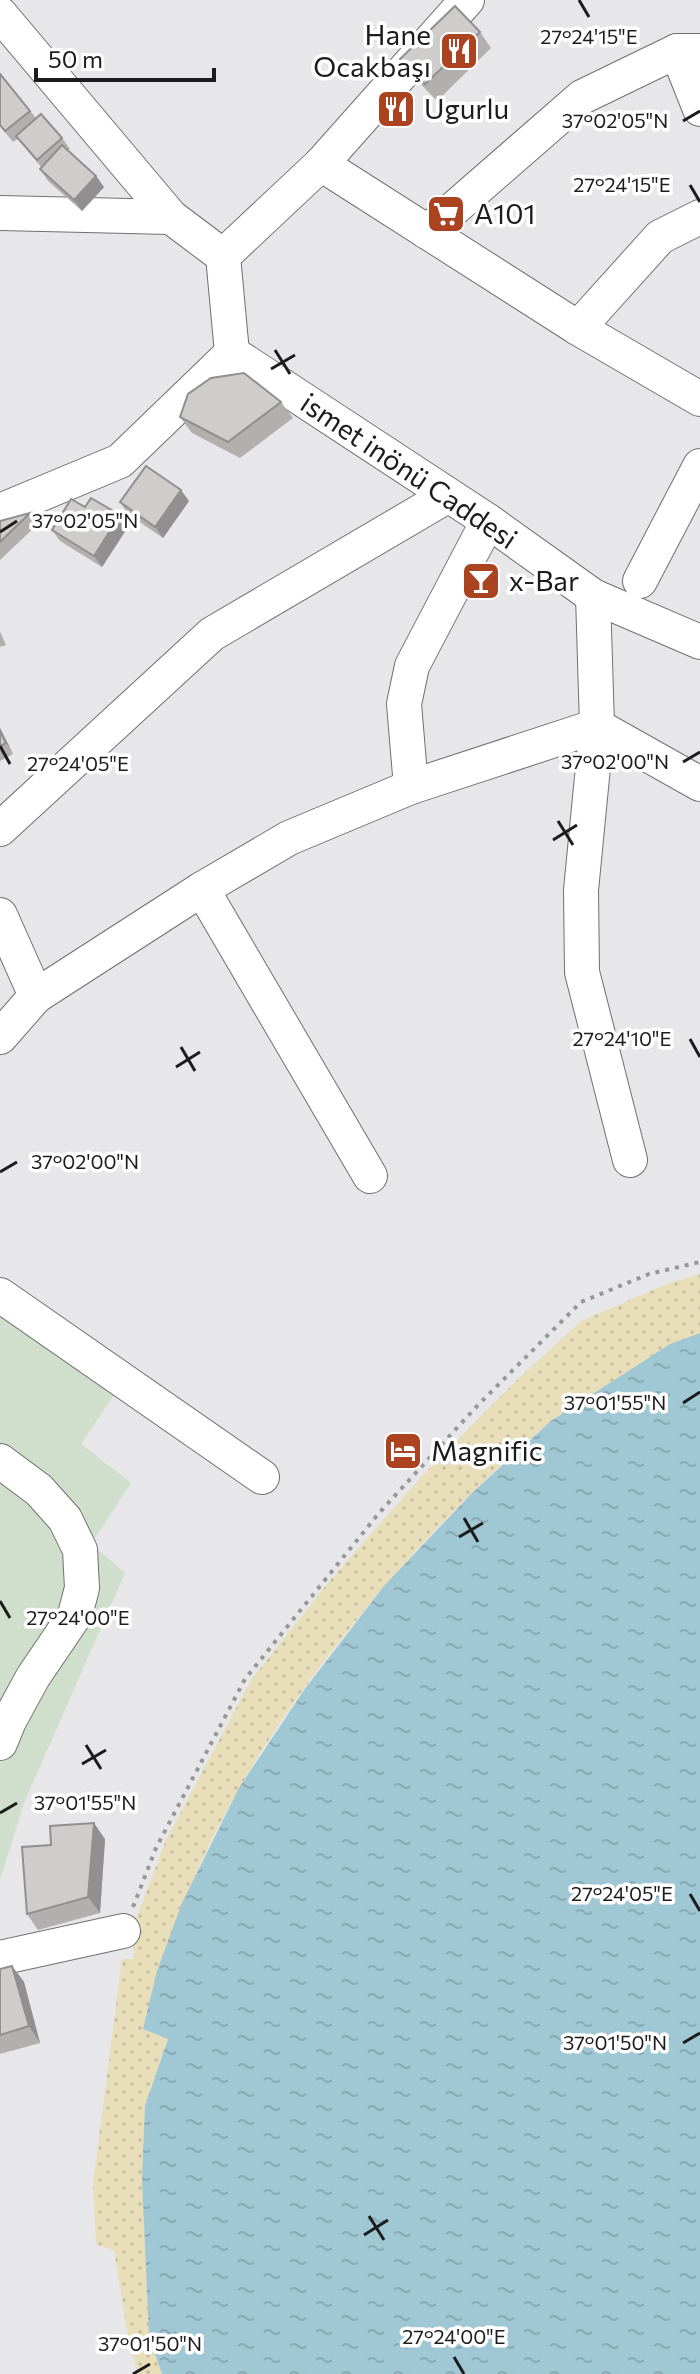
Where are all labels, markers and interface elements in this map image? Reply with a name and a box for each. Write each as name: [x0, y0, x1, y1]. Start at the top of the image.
place label: Hane Ocakbaşı: [313, 17, 431, 83]
text: 27°24'15"E: [540, 24, 638, 48]
restaurant icon: Hane Ocakbaşı: [438, 30, 480, 72]
scale bar: [36, 32, 214, 82]
text: 50 m: [48, 44, 103, 73]
restaurant icon: Ugurlu: [375, 88, 417, 130]
place label: Ugurlu: [424, 91, 509, 125]
text: 37°02'05"N: [562, 108, 668, 132]
text: 27°24'15"E: [573, 172, 671, 196]
supermarket icon: A101: [425, 193, 467, 235]
place label: A101: [474, 196, 536, 230]
street label: ismet inönü Caddesi: [295, 385, 524, 555]
text: 37°02'05"N: [32, 508, 138, 532]
bar icon: x-Bar: [460, 560, 502, 602]
place label: x-Bar: [509, 563, 579, 597]
text: 37°02'00"N: [561, 749, 669, 773]
text: 27°24'05"E: [27, 751, 129, 775]
text: 27°24'10"E: [573, 1026, 671, 1050]
text: 37°02'00"N: [31, 1149, 139, 1173]
text: 37°01'55"N: [564, 1390, 666, 1414]
hotel icon: Magnific: [382, 1430, 424, 1472]
place label: Magnific: [431, 1433, 543, 1467]
text: 27°24'00"E: [26, 1605, 130, 1629]
text: 37°01'55"N: [34, 1790, 136, 1814]
text: 27°24'05"E: [571, 1881, 673, 1905]
text: 37°01'50"N: [563, 2030, 667, 2054]
text: 27°24'00"E: [402, 2324, 506, 2348]
text: 37°01'50"N: [98, 2331, 202, 2355]

